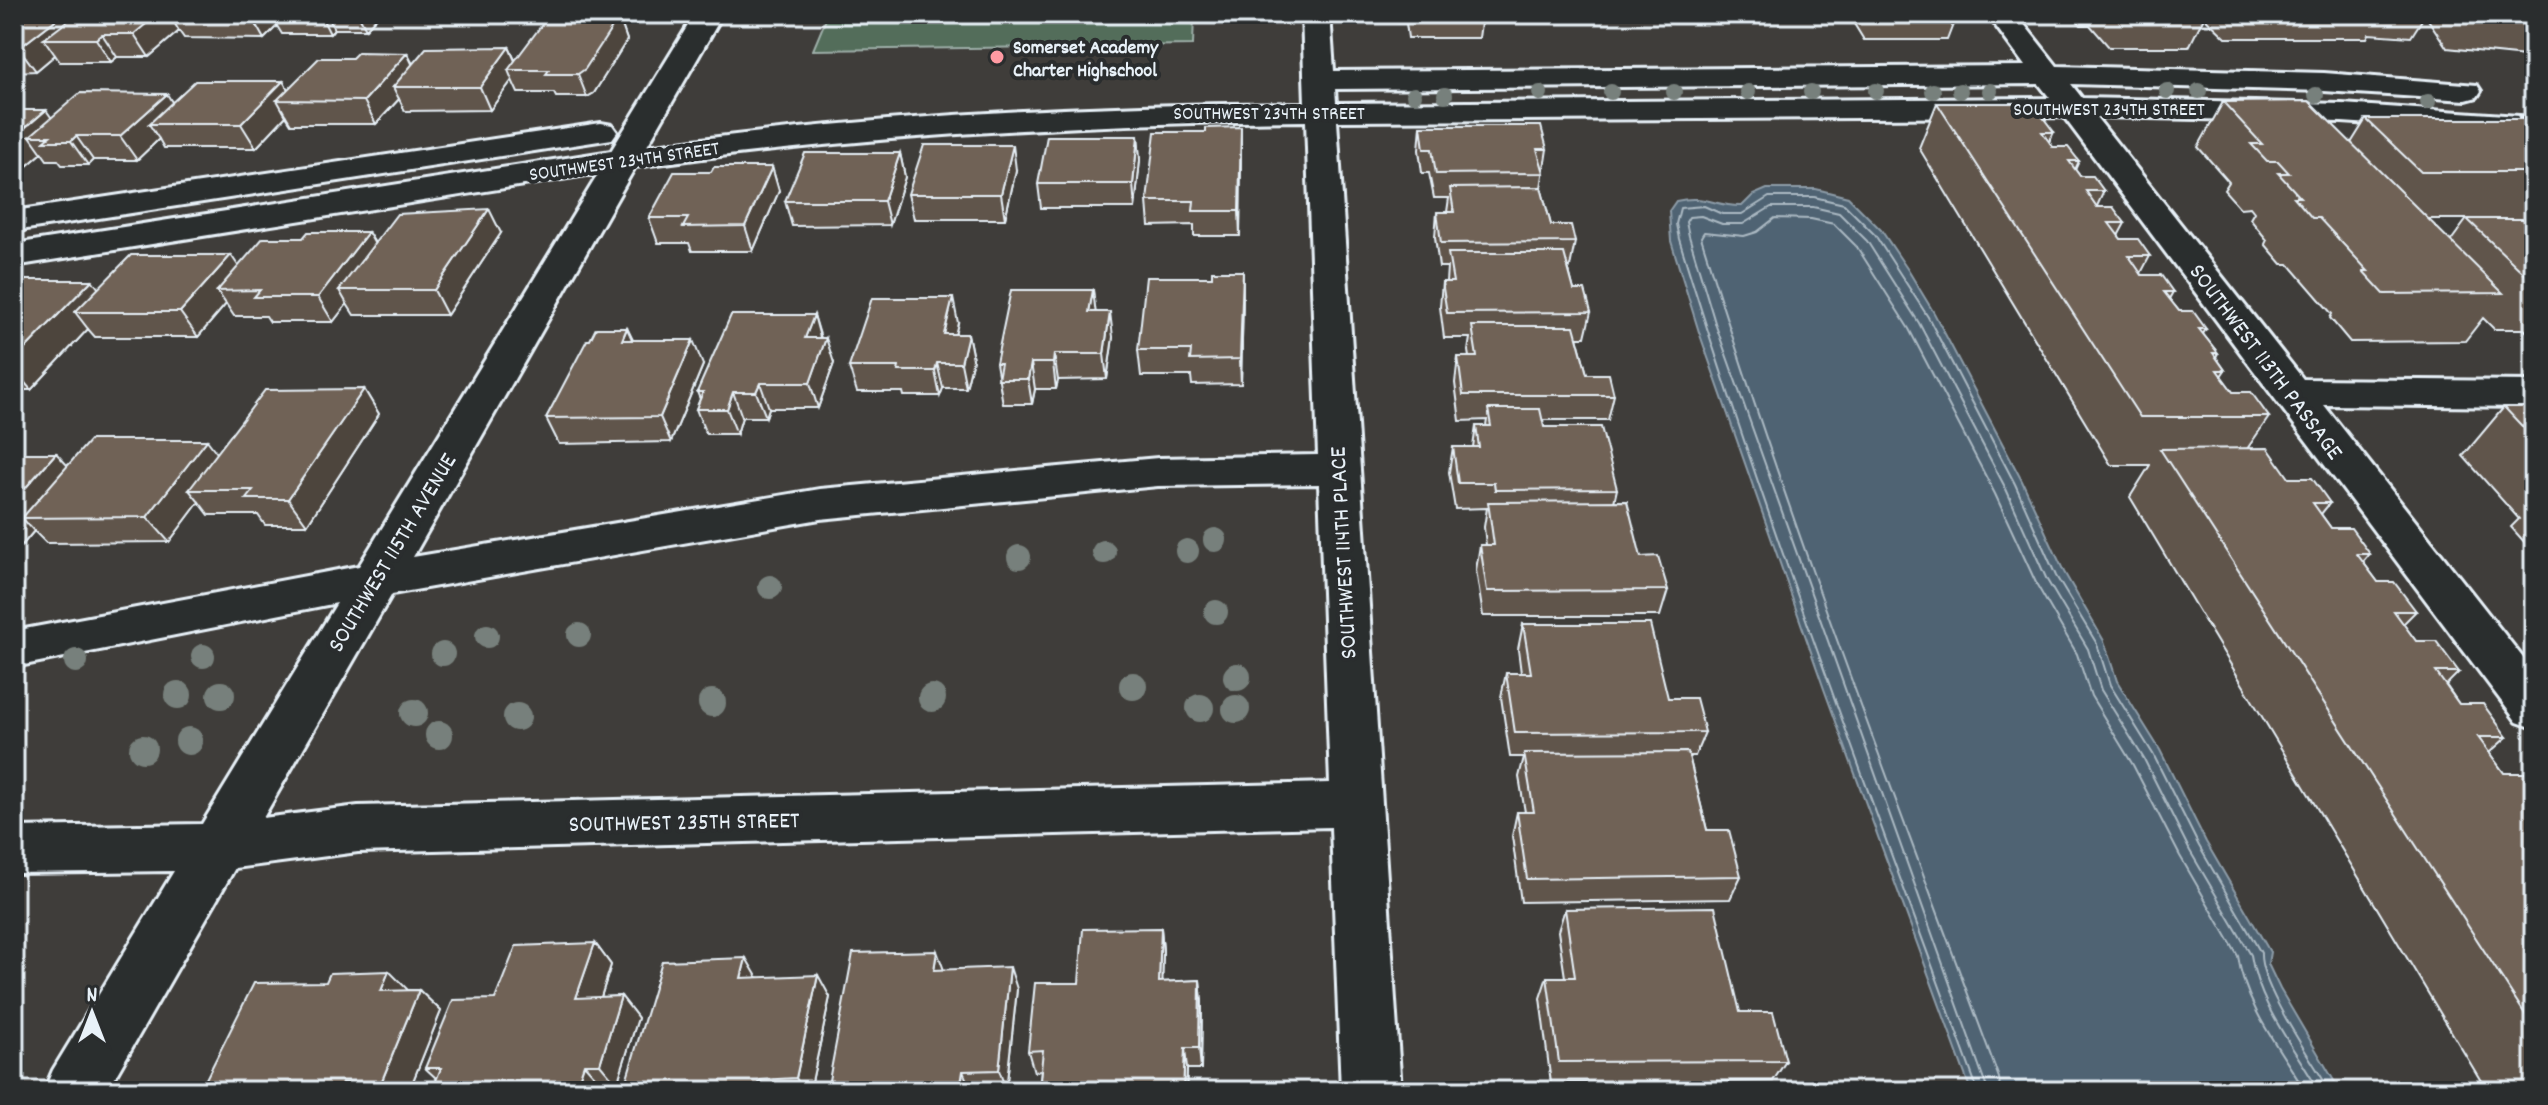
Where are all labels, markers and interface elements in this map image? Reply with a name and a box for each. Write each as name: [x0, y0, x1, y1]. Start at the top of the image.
place label: Somerset Academy Charter Highschool: [1013, 35, 1159, 86]
marker: Somerset Academy Charter Highschool: [988, 48, 1006, 66]
street label: SOUTHWEST 234TH STREET: [2013, 97, 2205, 125]
street label: SOUTHWEST 234TH STREET: [1173, 101, 1365, 129]
street label: SOUTHWEST 234TH STREET: [528, 136, 721, 190]
street label: SOUTHWEST 113TH PASSAGE: [2179, 258, 2350, 468]
street label: SOUTHWEST 114TH PLACE: [1322, 446, 1368, 660]
street label: SOUTHWEST 115TH AVENUE: [321, 447, 467, 660]
street label: SOUTHWEST 235TH STREET: [568, 805, 800, 843]
north arrow: [52, 973, 132, 1053]
text: N: [87, 981, 98, 1012]

